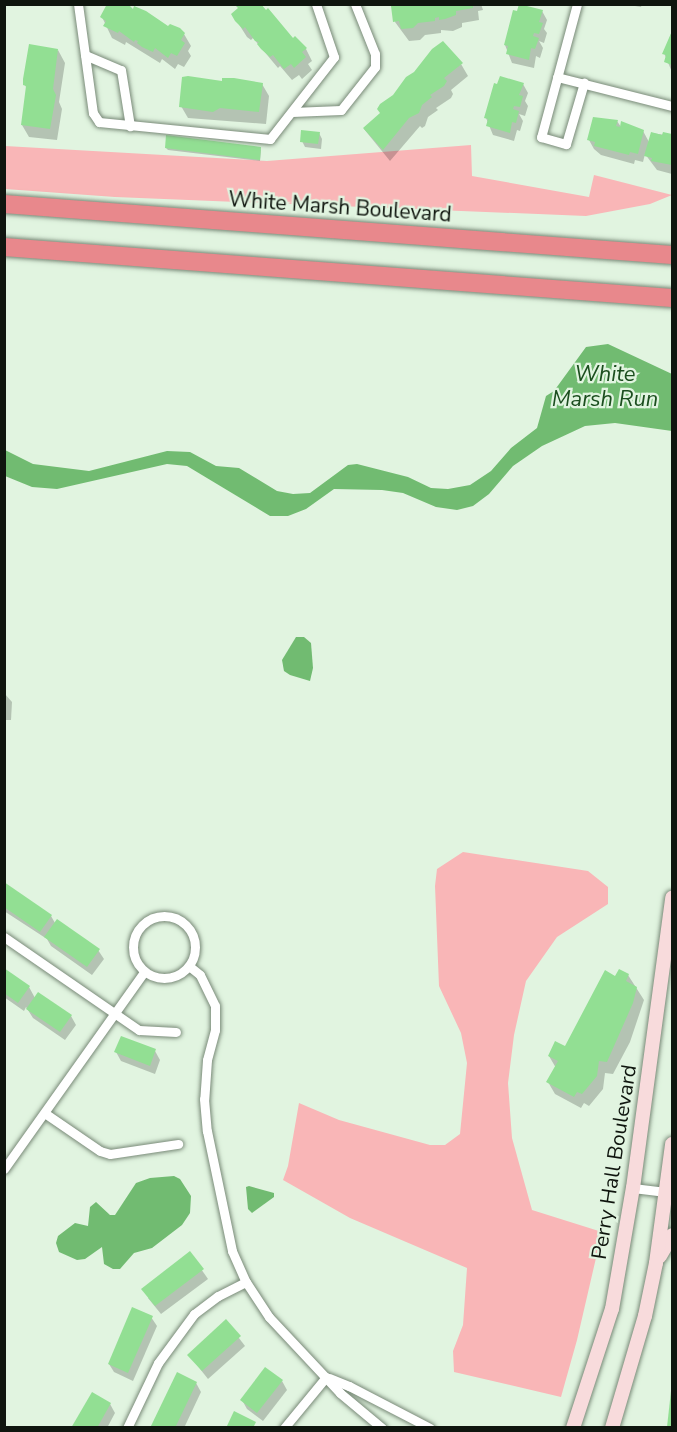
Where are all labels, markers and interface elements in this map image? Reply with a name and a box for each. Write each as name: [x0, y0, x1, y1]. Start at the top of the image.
street label: White Marsh Boulevard: [227, 187, 453, 227]
water label: White Marsh Run: [552, 361, 658, 412]
street label: Perry Hall Boulevard: [586, 1063, 642, 1261]

